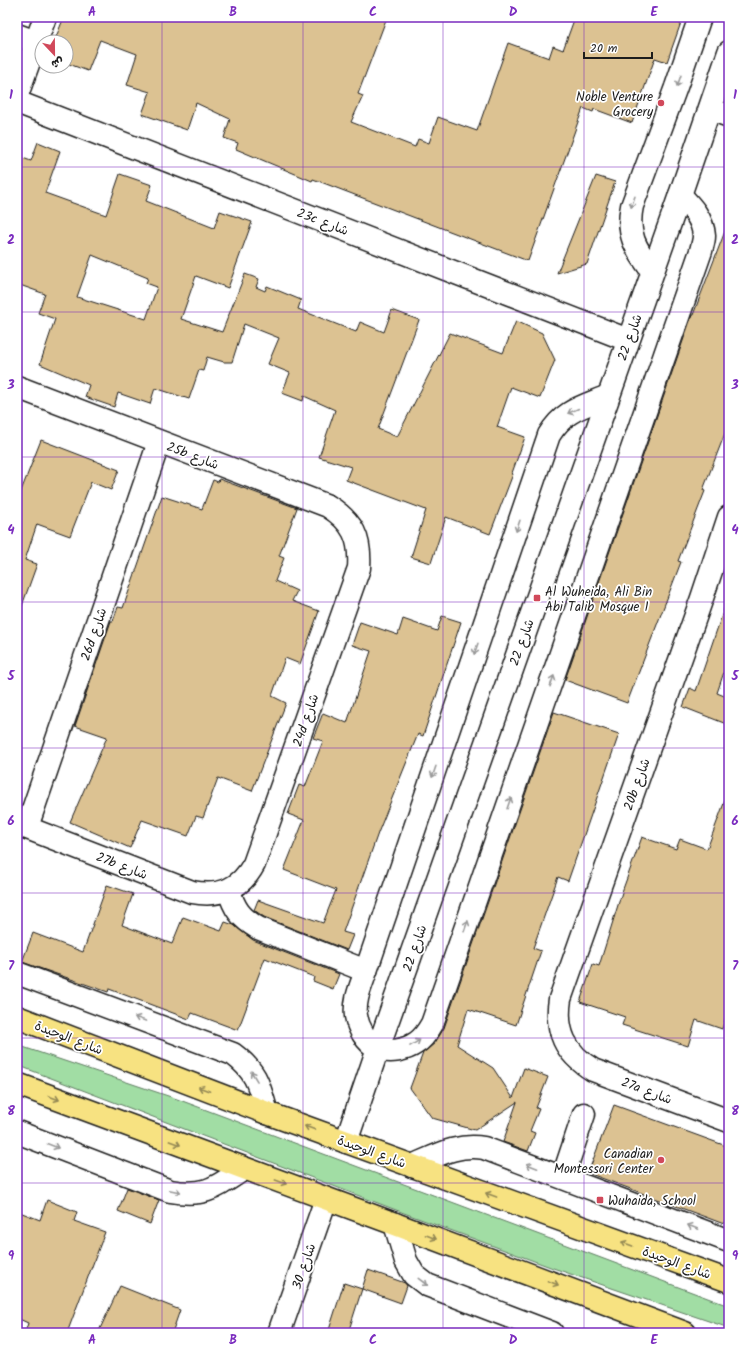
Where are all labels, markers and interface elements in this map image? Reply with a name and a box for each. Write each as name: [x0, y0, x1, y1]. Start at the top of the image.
text: A: [88, 2, 96, 23]
text: B: [229, 2, 237, 23]
text: C: [369, 2, 377, 23]
text: D: [509, 2, 518, 23]
text: E: [650, 2, 658, 23]
north arrow: [34, 34, 74, 74]
scale bar: [584, 34, 652, 60]
text: 20 m: [590, 39, 618, 58]
text: ش: [48, 52, 66, 73]
one-way arrow: [674, 74, 682, 86]
text: 1: [9, 85, 13, 106]
text: 1: [733, 85, 737, 106]
place label: Noble Venture Grocery: [576, 87, 654, 123]
marker: Noble Venture Grocery: [656, 98, 666, 108]
one-way arrow: [629, 196, 637, 208]
street label: 23c شارع: [293, 203, 351, 242]
text: 2: [7, 230, 15, 251]
text: 2: [731, 230, 739, 251]
street label: شارع 22: [612, 311, 649, 364]
text: 3: [6, 375, 15, 396]
text: 3: [730, 375, 739, 396]
one-way arrow: [567, 408, 579, 415]
street label: 25b شارع: [163, 437, 222, 476]
one-way arrow: [514, 519, 521, 532]
text: 4: [7, 520, 15, 541]
text: 4: [731, 520, 739, 541]
place label: Al Wuheida, Ali Bin Abi Talib Mosque 1: [545, 582, 652, 618]
marker: Al Wuheida, Ali Bin Abi Talib Mosque 1: [532, 593, 542, 603]
street label: 26d شارع: [76, 605, 113, 664]
street label: شارع 22: [504, 616, 541, 669]
one-way arrow: [472, 642, 479, 655]
text: 5: [7, 666, 16, 687]
text: 5: [731, 666, 740, 687]
one-way arrow: [549, 674, 556, 687]
street label: 24d شارع: [288, 691, 325, 750]
street label: 20b شارع: [618, 755, 657, 814]
one-way arrow: [430, 765, 438, 777]
one-way arrow: [506, 797, 513, 810]
text: 6: [7, 811, 15, 832]
text: 6: [731, 811, 739, 832]
street label: 27b شارع: [93, 847, 150, 886]
one-way arrow: [463, 920, 470, 933]
street label: شارع 22: [398, 922, 433, 975]
text: 7: [8, 956, 15, 977]
text: 7: [732, 956, 739, 977]
one-way arrow: [134, 1015, 147, 1022]
street label: شارع الوحيدة: [31, 1016, 106, 1061]
one-way arrow: [409, 1039, 420, 1047]
one-way arrow: [249, 1070, 257, 1082]
street label: 27a شارع: [618, 1072, 675, 1111]
one-way arrow: [199, 1084, 211, 1092]
one-way arrow: [47, 1094, 59, 1102]
text: 8: [7, 1101, 15, 1122]
text: 8: [731, 1101, 739, 1122]
one-way arrow: [304, 1124, 316, 1132]
street label: شارع الوحيدة: [334, 1130, 409, 1175]
one-way arrow: [169, 1140, 182, 1147]
one-way arrow: [47, 1143, 59, 1151]
place label: Canadian Montessori Center: [554, 1144, 654, 1180]
marker: Canadian Montessori Center: [656, 1155, 666, 1165]
one-way arrow: [526, 1161, 538, 1169]
one-way arrow: [274, 1179, 287, 1186]
one-way arrow: [168, 1188, 181, 1196]
one-way arrow: [486, 1190, 498, 1198]
place label: Wuhaida, School: [608, 1191, 696, 1212]
marker: Wuhaida, School: [595, 1195, 605, 1205]
one-way arrow: [687, 1223, 699, 1231]
one-way arrow: [425, 1234, 437, 1242]
one-way arrow: [621, 1239, 633, 1247]
street label: شارع 30: [287, 1241, 322, 1292]
street label: شارع الوحيدة: [639, 1241, 714, 1286]
text: 9: [8, 1246, 15, 1267]
text: 9: [732, 1246, 739, 1267]
one-way arrow: [418, 1278, 429, 1286]
one-way arrow: [546, 1280, 558, 1288]
text: A: [88, 1330, 96, 1350]
text: B: [229, 1330, 237, 1350]
text: C: [369, 1330, 377, 1350]
text: D: [509, 1330, 518, 1350]
text: E: [650, 1330, 658, 1350]

